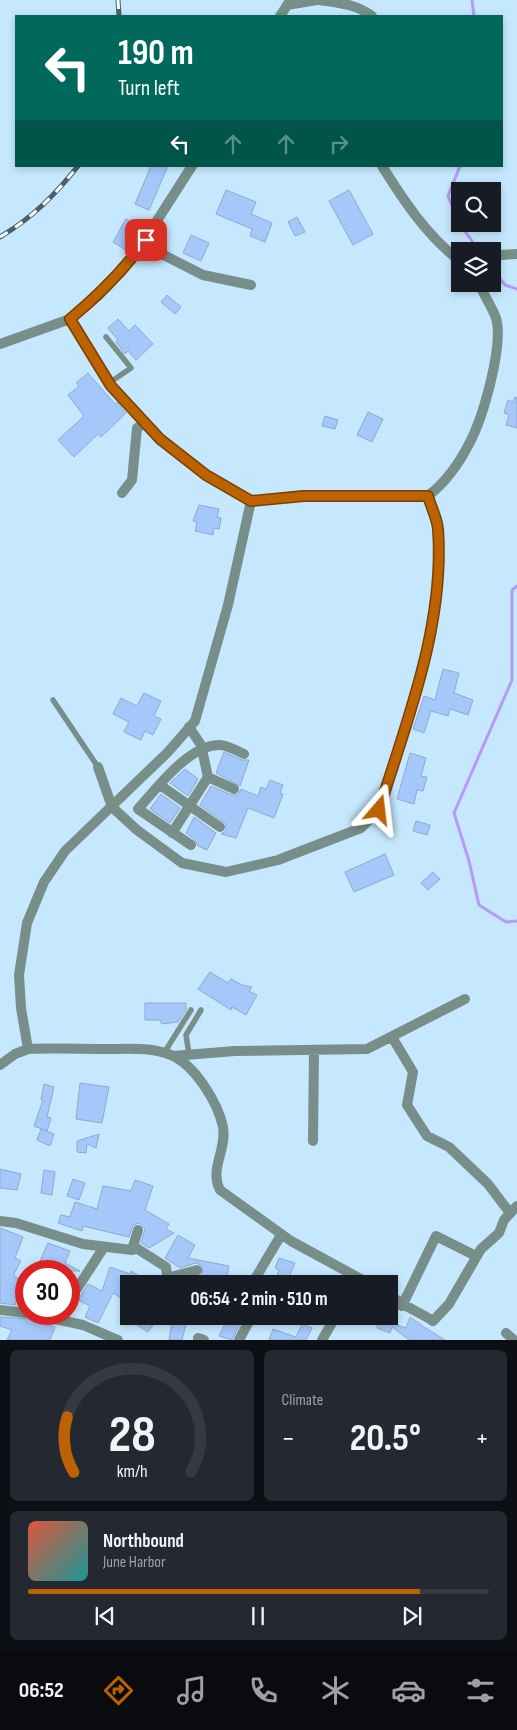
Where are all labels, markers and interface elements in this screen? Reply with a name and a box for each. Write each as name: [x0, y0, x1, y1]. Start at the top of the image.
text: 190 m: [118, 32, 194, 75]
icon: left: [35, 35, 100, 100]
text: Turn left: [118, 75, 180, 102]
icon: left: [166, 130, 194, 158]
icon: ahead: [219, 130, 247, 158]
icon: ahead: [272, 130, 300, 158]
icon: right: [325, 130, 353, 158]
map controls: [451, 182, 501, 292]
button: search: [451, 182, 501, 232]
pin: [125, 219, 167, 261]
icon: arrive: [132, 226, 160, 254]
button: layers: [451, 242, 501, 292]
position arrow: [352, 783, 404, 835]
speed limit sign: 30: [15, 1260, 80, 1325]
text: 06:54 · 2 min · 510 m: [191, 1288, 327, 1311]
text: Climate: [282, 1391, 323, 1410]
text: 28: [108, 1404, 155, 1467]
text: 20.5°: [350, 1416, 421, 1461]
text: −: [282, 1422, 295, 1455]
text: +: [475, 1422, 489, 1455]
text: km/h: [116, 1461, 147, 1482]
text: Northbound: [103, 1530, 184, 1553]
text: June Harbor: [103, 1553, 166, 1572]
icon: previous: [91, 1602, 119, 1630]
icon: pause: [244, 1602, 272, 1630]
icon: next: [398, 1602, 426, 1630]
icon: directions: [101, 1673, 136, 1708]
icon: music: [174, 1673, 209, 1708]
icon: phone: [246, 1673, 281, 1708]
icon: climate: [318, 1673, 353, 1708]
icon: car: [391, 1673, 426, 1708]
icon: filters: [463, 1673, 498, 1708]
text: 06:52: [19, 1677, 64, 1704]

